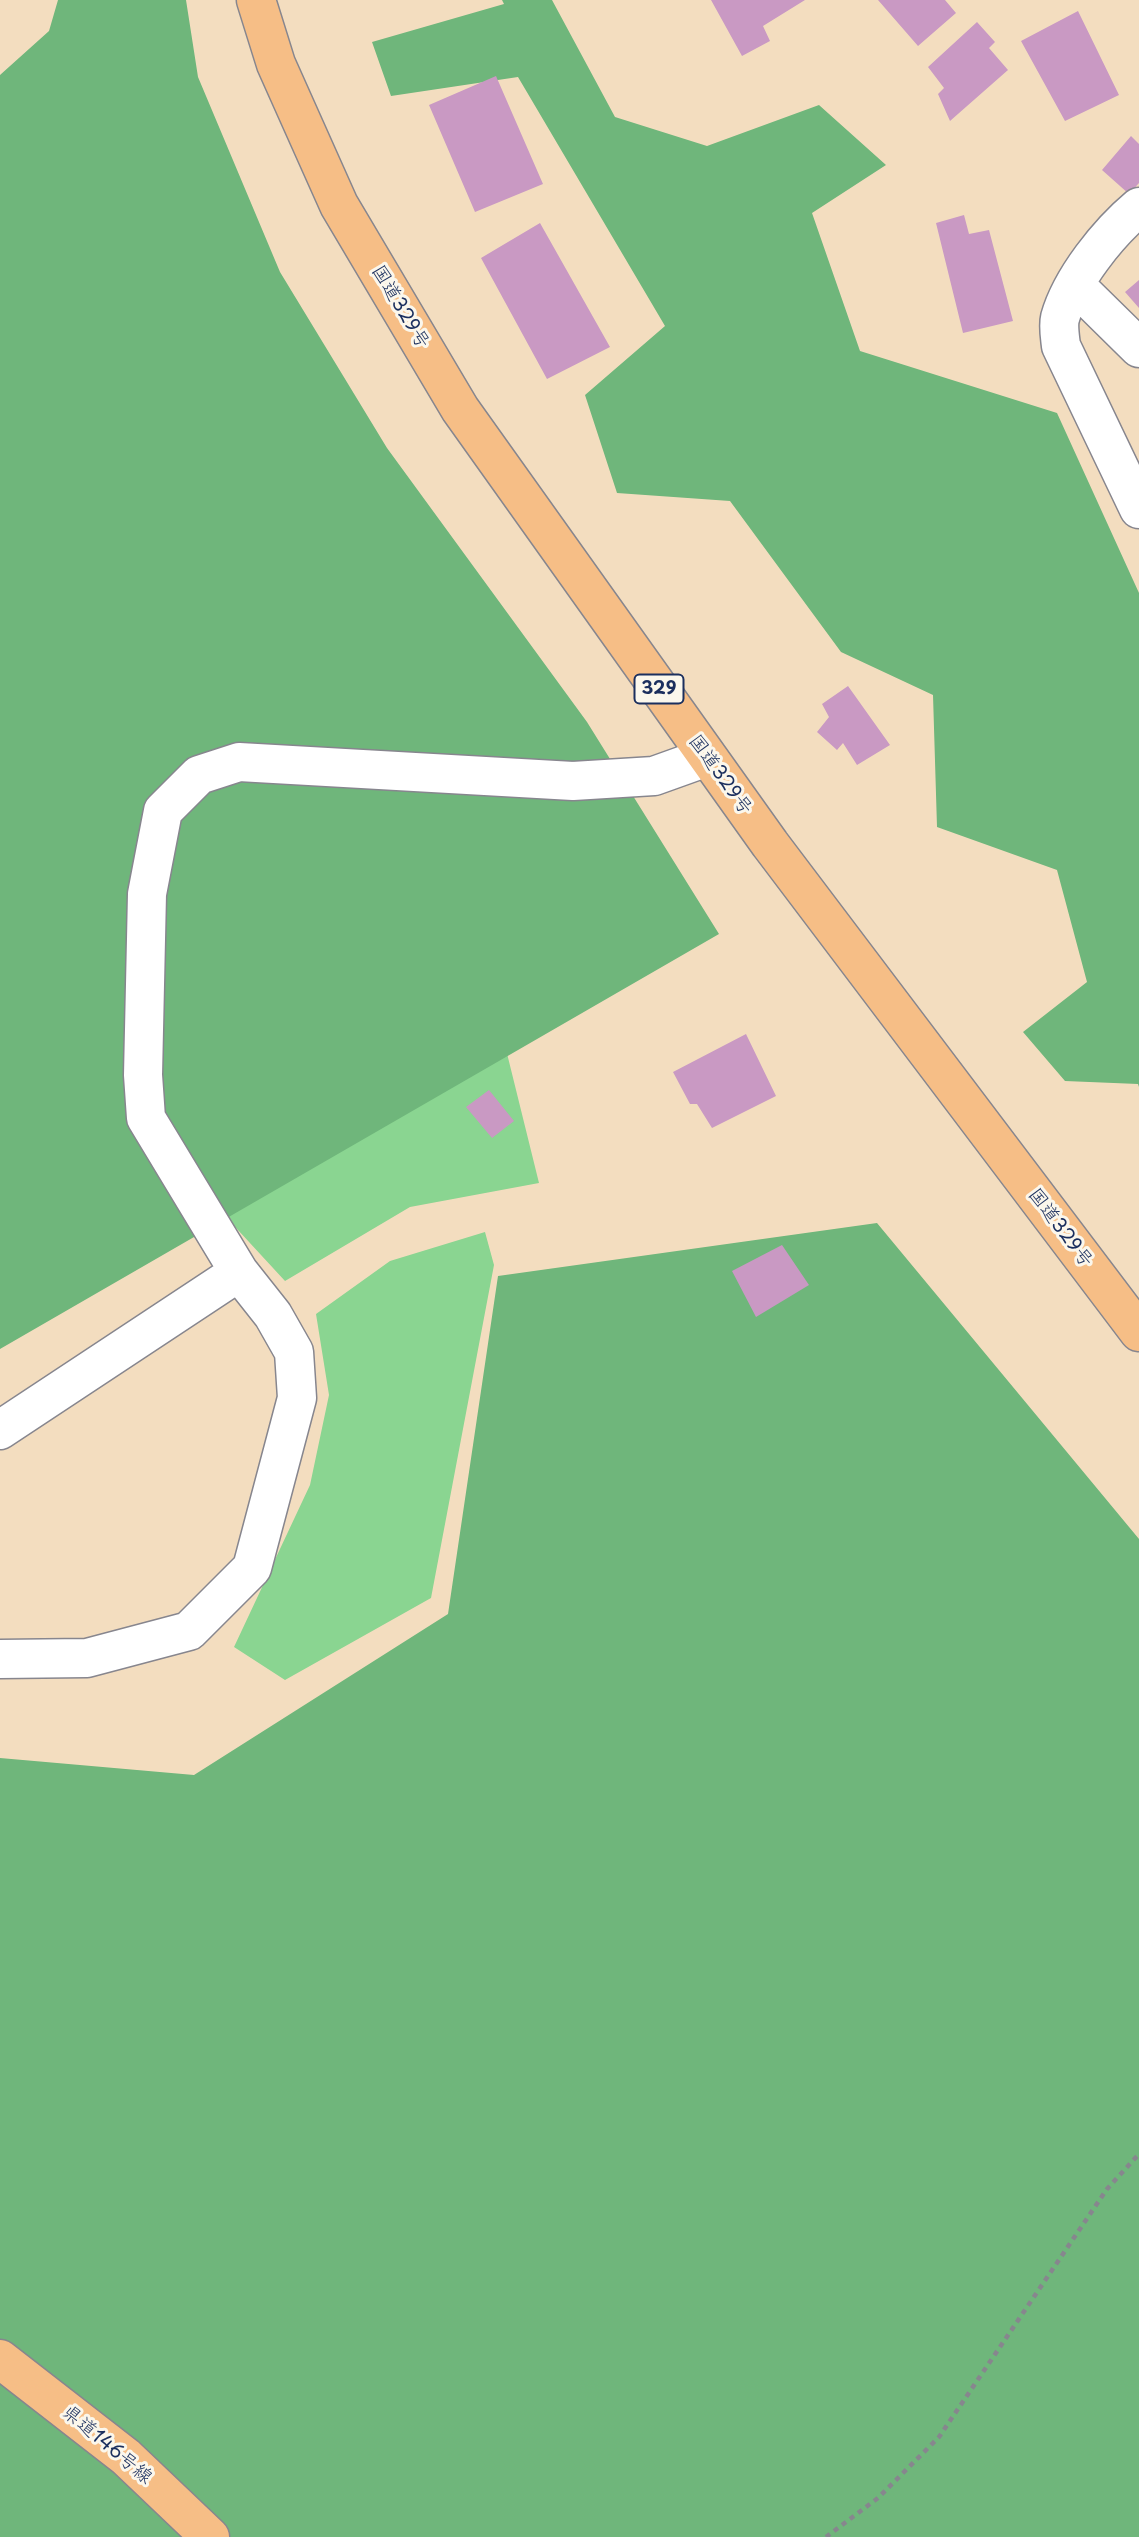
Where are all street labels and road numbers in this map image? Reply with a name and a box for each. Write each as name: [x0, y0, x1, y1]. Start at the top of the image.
street label: 国道329号: [366, 261, 434, 353]
road number: 329: [634, 674, 684, 704]
street label: 国道329号: [683, 731, 757, 819]
street label: 国道329号: [1023, 1184, 1097, 1272]
street label: 県道146号線: [57, 2401, 157, 2489]

